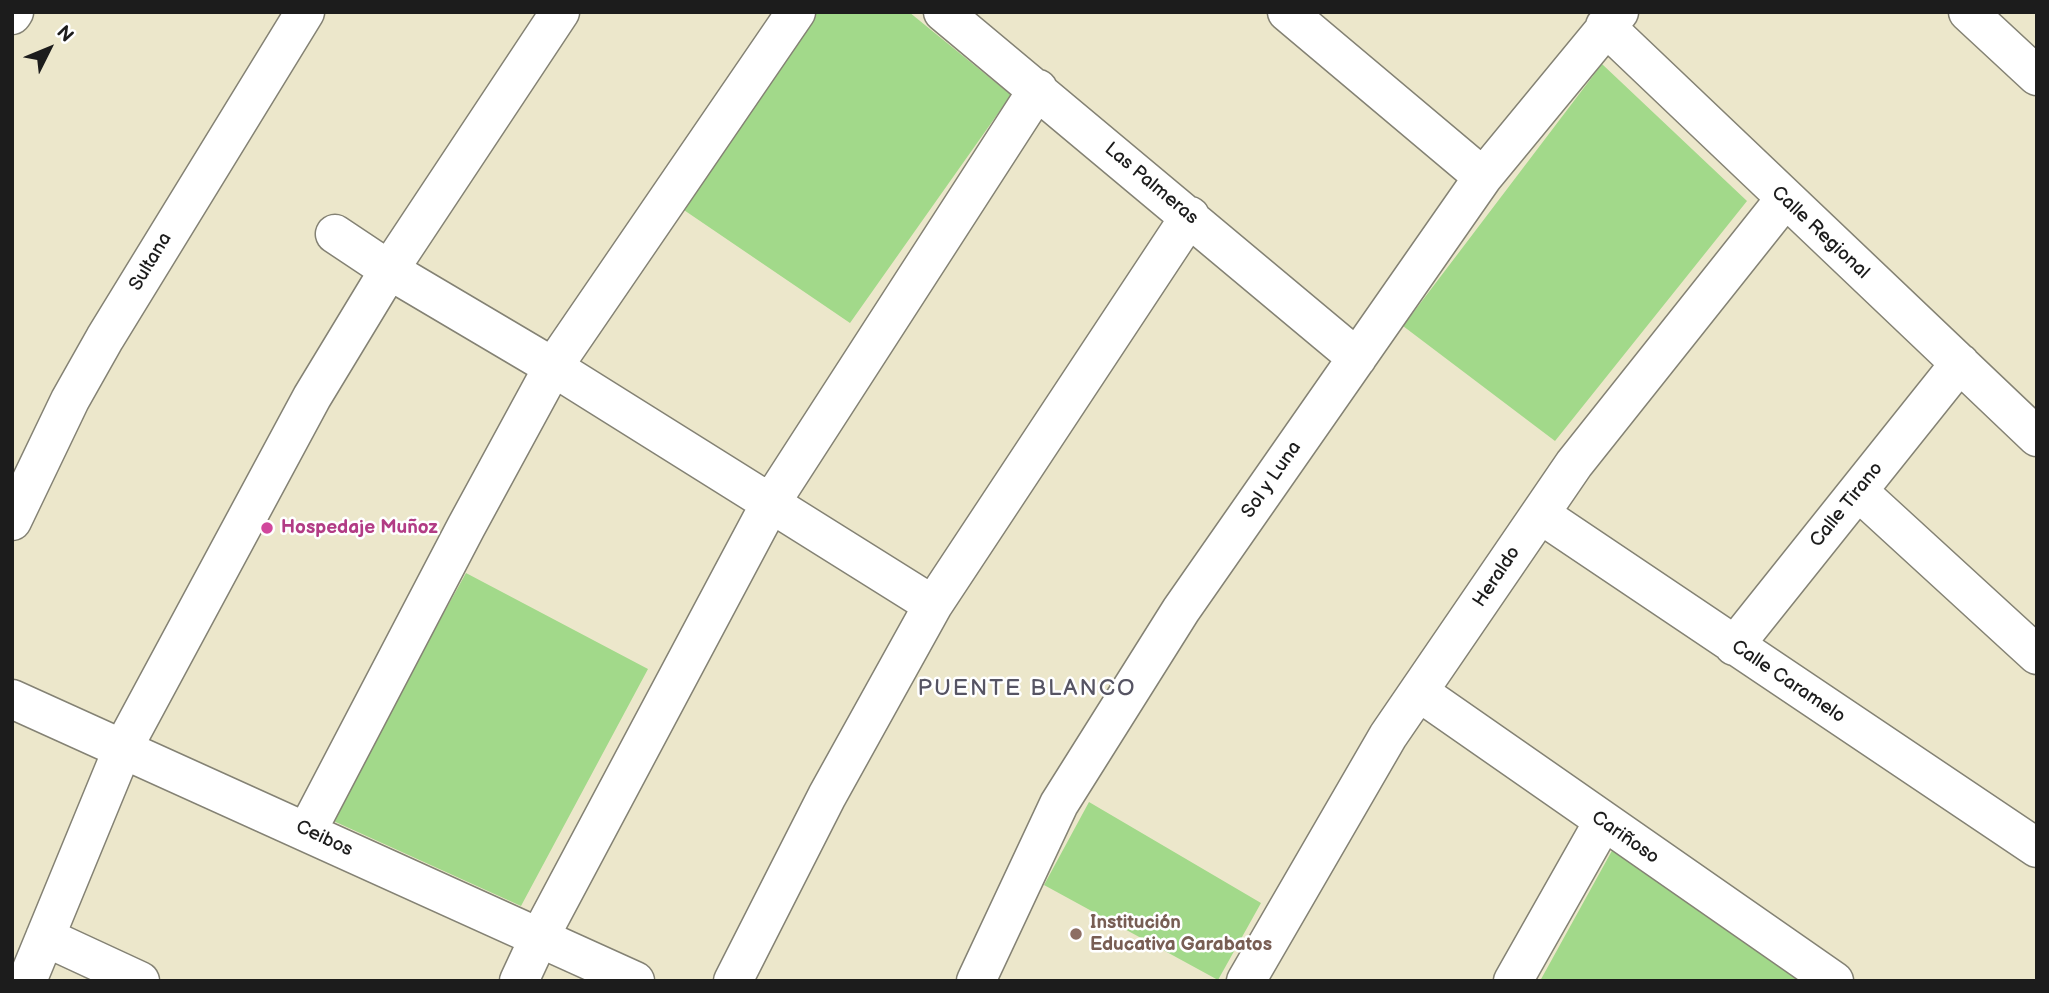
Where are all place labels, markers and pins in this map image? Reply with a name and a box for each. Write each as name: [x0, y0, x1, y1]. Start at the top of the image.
place label: Hospedaje Muñoz: [281, 517, 438, 539]
marker: Hospedaje Muñoz: [259, 520, 275, 536]
place label: Institución Educativa Garabatos: [1090, 912, 1272, 956]
marker: Institución Educativa Garabatos: [1068, 926, 1084, 942]

